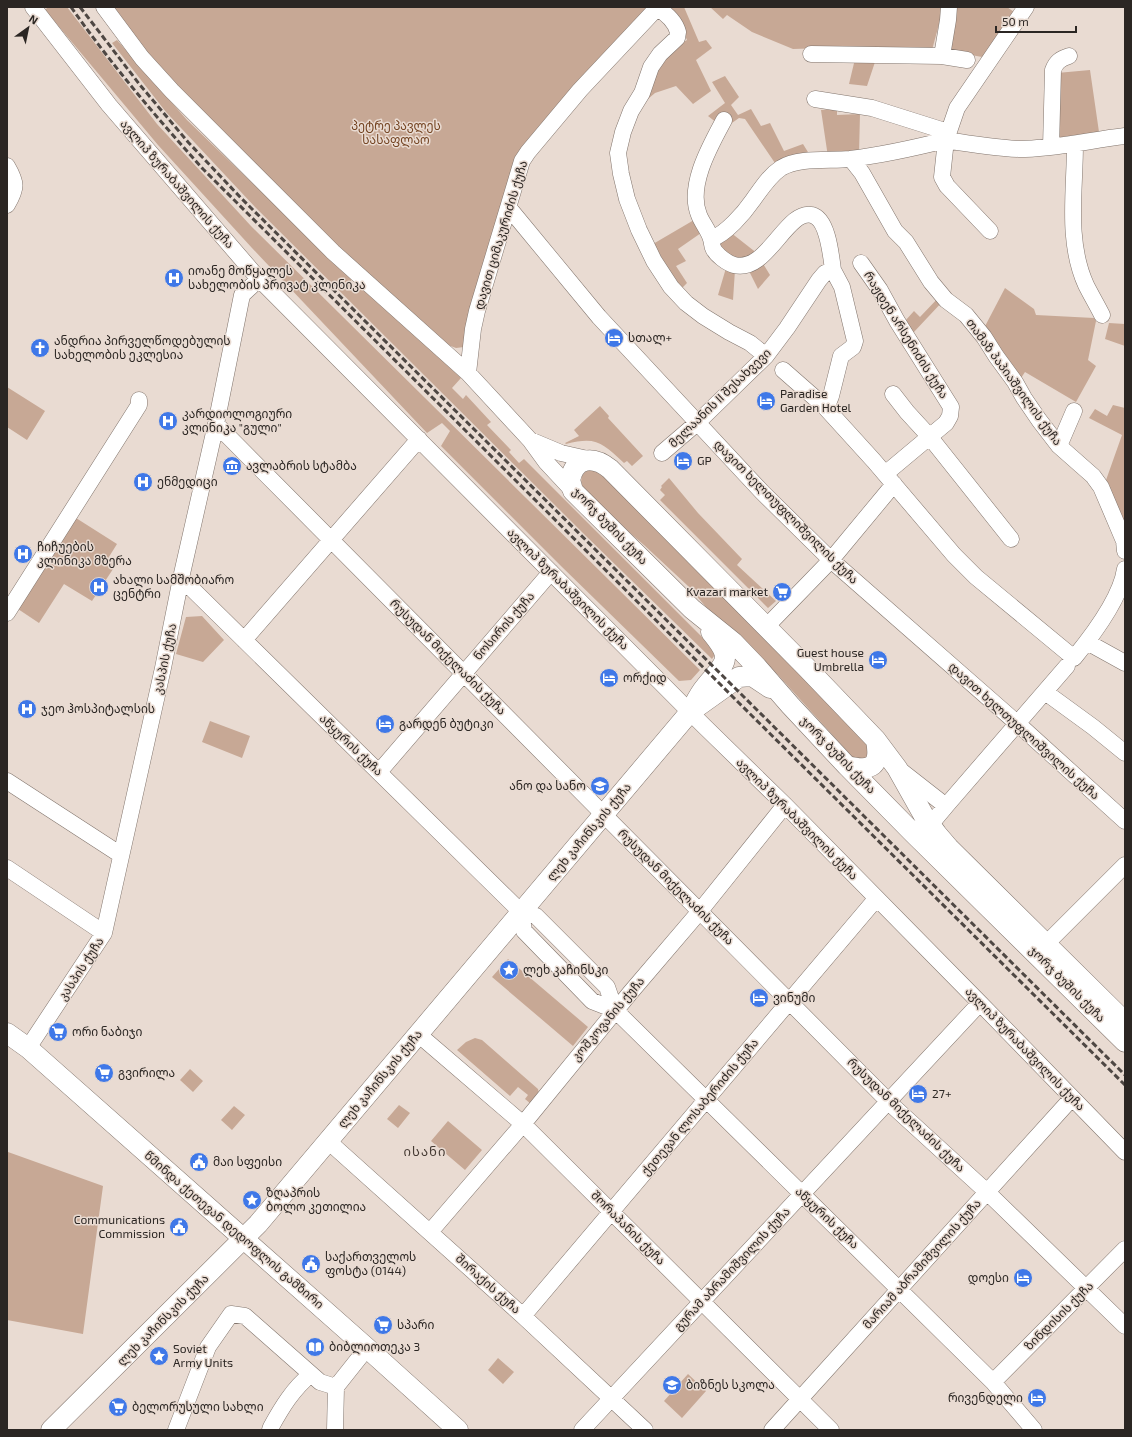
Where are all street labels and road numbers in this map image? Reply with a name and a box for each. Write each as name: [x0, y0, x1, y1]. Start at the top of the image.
street label: ავლიპ ზურაბაშვილის ქუჩა: [116, 116, 238, 252]
street label: დავით ციმაკურიძის ქუჩა: [471, 158, 531, 312]
street label: რაჟდენ არსენიძის ქუჩა: [860, 268, 952, 402]
street label: თამაზ პაპიაშვილის ქუჩა: [962, 315, 1066, 449]
street label: მელაანის II შესახვევი: [665, 345, 775, 451]
street label: დავით ხელთუფლიშვილის ქუჩა: [710, 436, 862, 588]
street label: ჯორჯ ბუშის ქუჩა: [570, 484, 651, 568]
street label: ავლიპ ზურაბაშვილის ქუჩა: [504, 525, 632, 653]
street label: ნოსირის ქუჩა: [470, 588, 537, 663]
street label: რუსუდან მიქელაძის ქუჩა: [387, 596, 509, 718]
street label: კასპის ქუჩა: [150, 622, 179, 696]
street label: დავით ხელთუფლიშვილის ქუჩა: [945, 659, 1103, 803]
street label: აწყურის ქუჩა: [316, 711, 386, 779]
street label: ჯორჯ ბუშის ქუჩა: [798, 713, 879, 797]
street label: ავლიპ ზურაბაშვილის ქუჩა: [733, 755, 861, 883]
street label: ლეხ კაჩინსკის ქუჩა: [543, 780, 635, 884]
street label: რუსუდან მიქელაძის ქუჩა: [615, 826, 737, 948]
street label: კასპის ქუჩა: [55, 934, 107, 1003]
street label: ჯორჯ ბუშის ქუჩა: [1026, 942, 1109, 1025]
street label: კოშკოვანის ქუჩა: [568, 973, 647, 1064]
street label: ავლიპ ზურაბაშვილის ქუჩა: [962, 984, 1088, 1114]
street label: ლეხ კაჩინსკის ქუჩა: [334, 1027, 426, 1131]
street label: ქეთევან ლოსაბერიძის ქუჩა: [638, 1035, 762, 1179]
street label: რუსუდან მიქელაძის ქუჩა: [844, 1054, 968, 1176]
street label: წმინდა ქეთევან დედოფლის გამზირი: [141, 1148, 327, 1313]
street label: აწყურის ქუჩა: [792, 1184, 862, 1252]
street label: შორაპანის ქუჩა: [588, 1187, 669, 1268]
street label: მარიამ აბრამიშვილის ქუჩა: [859, 1196, 985, 1332]
street label: გურამ აბრამიშვილის ქუჩა: [670, 1204, 794, 1334]
street label: შირაქის ქუჩა: [453, 1251, 524, 1317]
street label: ლეხ კაჩინსკის ქუჩა: [114, 1271, 212, 1369]
street label: ზინდისის ქუჩა: [1021, 1278, 1097, 1354]

